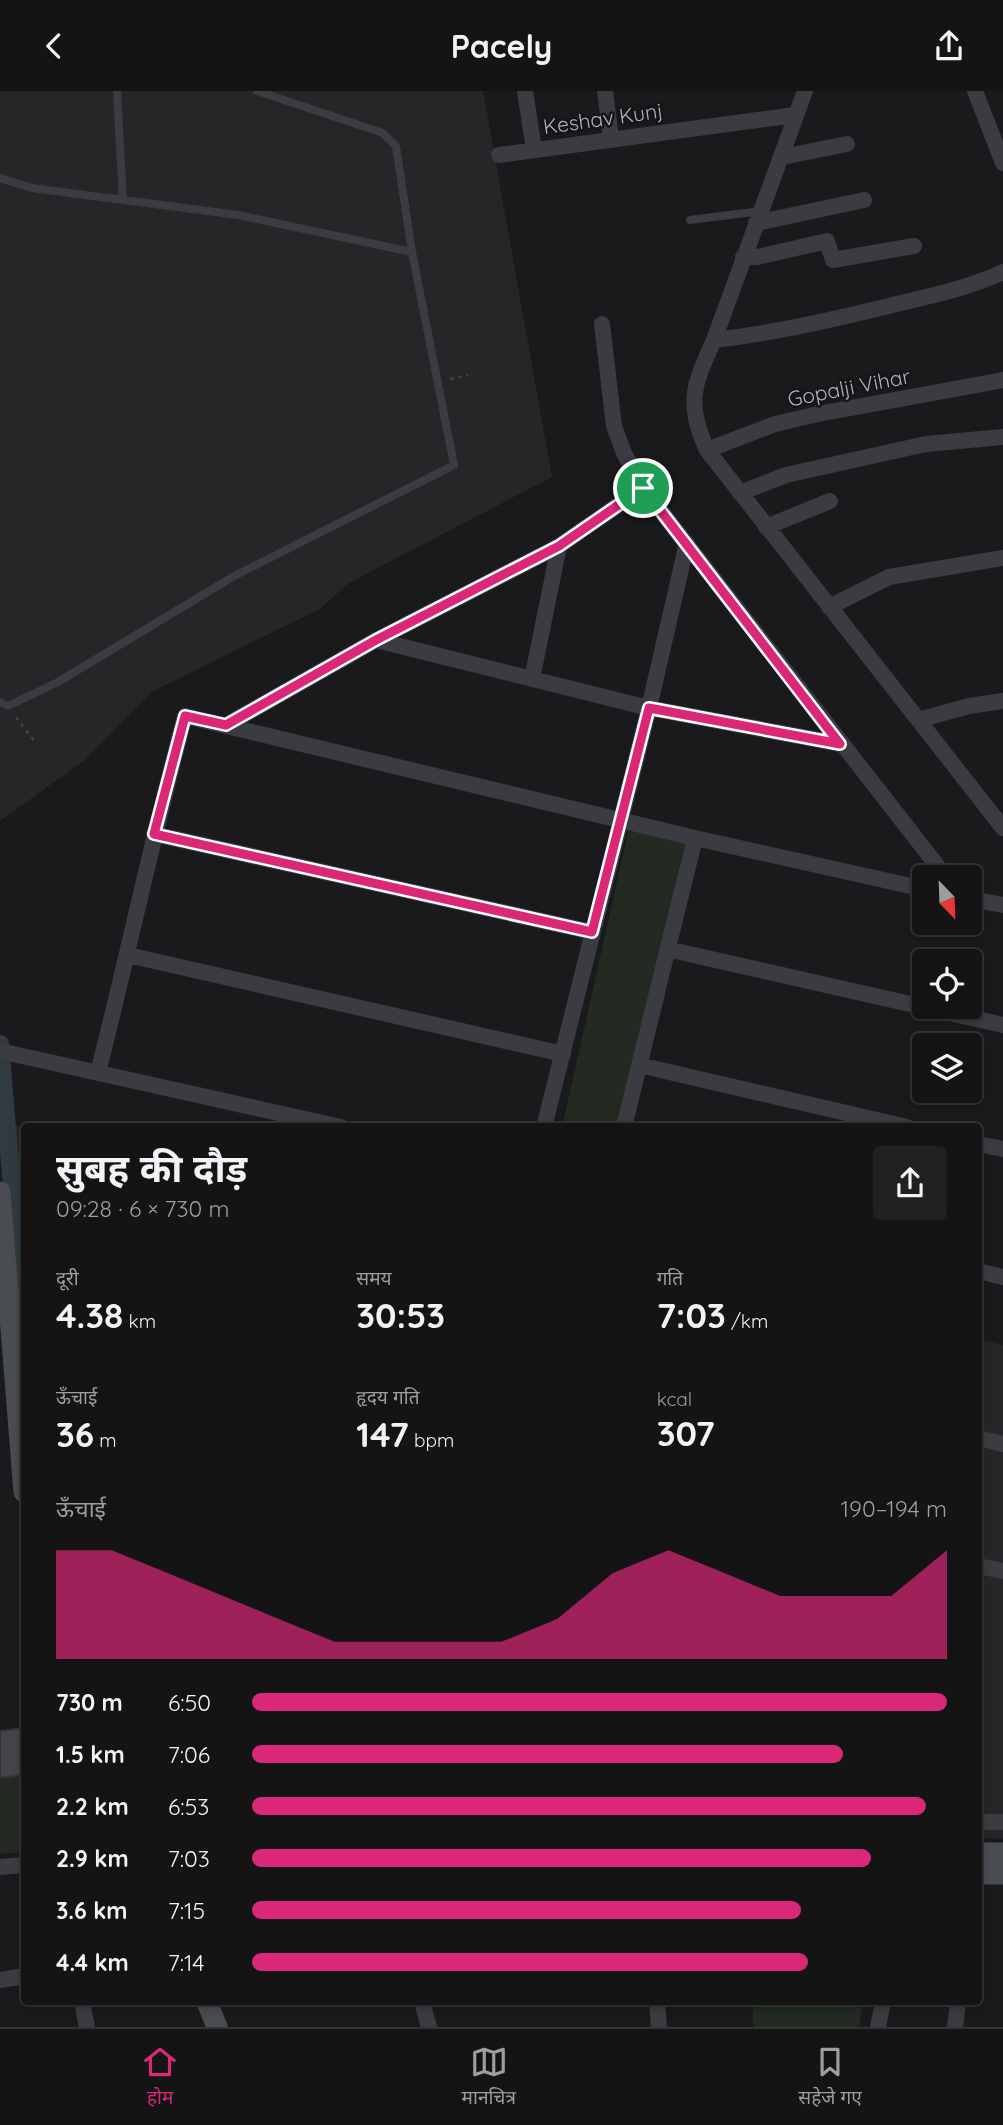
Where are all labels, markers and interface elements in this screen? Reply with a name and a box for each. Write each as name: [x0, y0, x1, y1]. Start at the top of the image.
text: Pacely: [451, 26, 552, 66]
icon: back: [35, 27, 73, 65]
icon: share: [930, 27, 968, 65]
street label: Keshav Kunj: [541, 97, 664, 139]
street label: Gopalji Vihar: [785, 362, 912, 412]
pin: [613, 458, 673, 518]
icon: arrive: [624, 469, 662, 507]
north arrow: [912, 865, 982, 935]
map controls: [912, 865, 982, 1103]
button: locate: [912, 949, 982, 1019]
button: layers: [912, 1033, 982, 1103]
text: सुबह की दौड़: [56, 1144, 247, 1192]
button: share: [873, 1146, 947, 1220]
text: 09:28 · 6 × 730 m: [56, 1194, 229, 1223]
text: दूरी: [56, 1266, 79, 1290]
text: समय: [356, 1266, 392, 1290]
text: गति: [657, 1266, 683, 1290]
text: 4.38: [56, 1293, 123, 1337]
text: 30:53: [356, 1293, 445, 1337]
text: 7:03: [657, 1293, 726, 1337]
text: km: [123, 1309, 156, 1333]
text: /km: [726, 1309, 768, 1333]
text: ऊँचाई: [56, 1385, 97, 1409]
text: हृदय गति: [356, 1385, 420, 1409]
text: kcal: [657, 1387, 692, 1411]
text: 307: [657, 1411, 715, 1455]
text: 36: [56, 1412, 94, 1456]
text: 147: [356, 1412, 409, 1456]
text: m: [94, 1428, 117, 1452]
text: bpm: [409, 1428, 454, 1452]
text: ऊँचाई: [56, 1494, 106, 1523]
text: 190–194 m: [841, 1494, 947, 1523]
text: 730 m: [56, 1688, 123, 1717]
text: 6:50: [168, 1688, 211, 1717]
text: 1.5 km: [56, 1740, 125, 1769]
text: 7:06: [168, 1740, 210, 1769]
text: 2.2 km: [56, 1792, 129, 1821]
text: 6:53: [168, 1792, 209, 1821]
text: 2.9 km: [56, 1844, 129, 1873]
text: 7:03: [168, 1844, 210, 1873]
text: 3.6 km: [56, 1896, 128, 1925]
text: 7:15: [168, 1896, 205, 1925]
text: 4.4 km: [56, 1948, 129, 1977]
text: 7:14: [168, 1948, 204, 1977]
tab: होम: [141, 2043, 179, 2112]
tab: मानचित्र: [462, 2043, 516, 2112]
tab: सहेजे गए: [798, 2043, 862, 2112]

